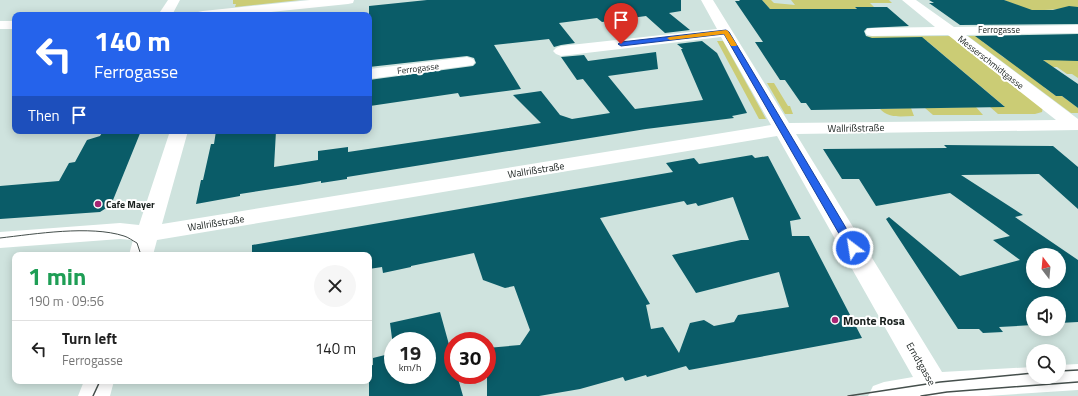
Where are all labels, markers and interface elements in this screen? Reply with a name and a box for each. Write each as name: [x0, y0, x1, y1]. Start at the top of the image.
pin: [604, 3, 638, 44]
icon: arrive: [610, 9, 632, 31]
text: 140 m: [94, 19, 171, 62]
street label: Ferrogasse: [978, 23, 1020, 36]
icon: left: [28, 28, 80, 80]
street label: Messerschmidtgasse: [955, 32, 1027, 92]
text: Ferrogasse: [94, 58, 178, 85]
street label: Ferrogasse: [396, 59, 440, 77]
text: Then: [28, 104, 60, 127]
icon: arrive: [68, 104, 90, 126]
street label: Wallrißstraße: [827, 120, 885, 136]
street label: Wallrißstraße: [507, 158, 565, 182]
place label: Cafe Mayer: [106, 197, 155, 212]
marker: Cafe Mayer: [93, 199, 103, 209]
street label: Wallrißstraße: [187, 211, 245, 235]
position arrow: [832, 227, 874, 269]
north arrow: [1026, 248, 1066, 288]
map controls: [1026, 248, 1066, 384]
text: 1 min: [28, 258, 86, 294]
button: close: [314, 265, 356, 307]
text: 190 m · 09:56: [28, 291, 104, 311]
button: sound: [1026, 296, 1066, 336]
place label: Monte Rosa: [843, 311, 905, 330]
marker: Monte Rosa: [830, 315, 840, 325]
text: Turn left: [62, 327, 117, 350]
speed limit sign: 30: [444, 332, 496, 384]
text: 140 m: [315, 337, 356, 360]
text: 19: [399, 337, 421, 368]
icon: left: [28, 338, 50, 360]
street label: Erndtgasse: [903, 340, 939, 388]
button: search: [1026, 344, 1066, 384]
text: Ferrogasse: [62, 350, 123, 370]
text: km/h: [399, 360, 421, 375]

